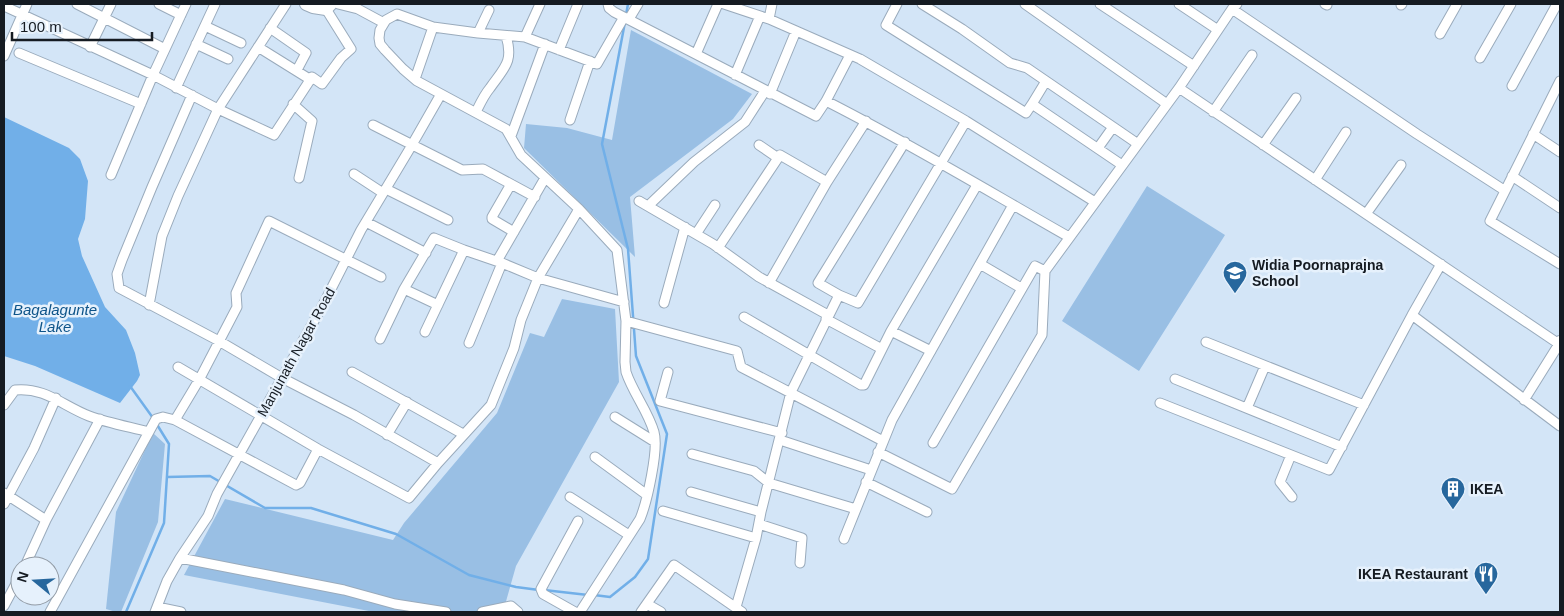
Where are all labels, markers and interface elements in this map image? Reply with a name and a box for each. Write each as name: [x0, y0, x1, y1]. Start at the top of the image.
scale bar: [12, 10, 152, 42]
text: 100 m: [20, 18, 62, 35]
place label: Widia Poornaprajna School: [1252, 257, 1384, 289]
school or university icon: Widia Poornaprajna School: [1222, 260, 1248, 294]
street label: Manjunath Nagar Road: [254, 285, 338, 419]
water label: Bagalagunte Lake: [13, 301, 97, 335]
building icon: IKEA: [1440, 476, 1466, 510]
place label: IKEA: [1470, 481, 1503, 497]
north arrow: [10, 556, 60, 606]
restaurant icon: IKEA Restaurant: [1473, 561, 1499, 595]
place label: IKEA Restaurant: [1358, 566, 1468, 582]
text: N: [13, 570, 32, 584]

